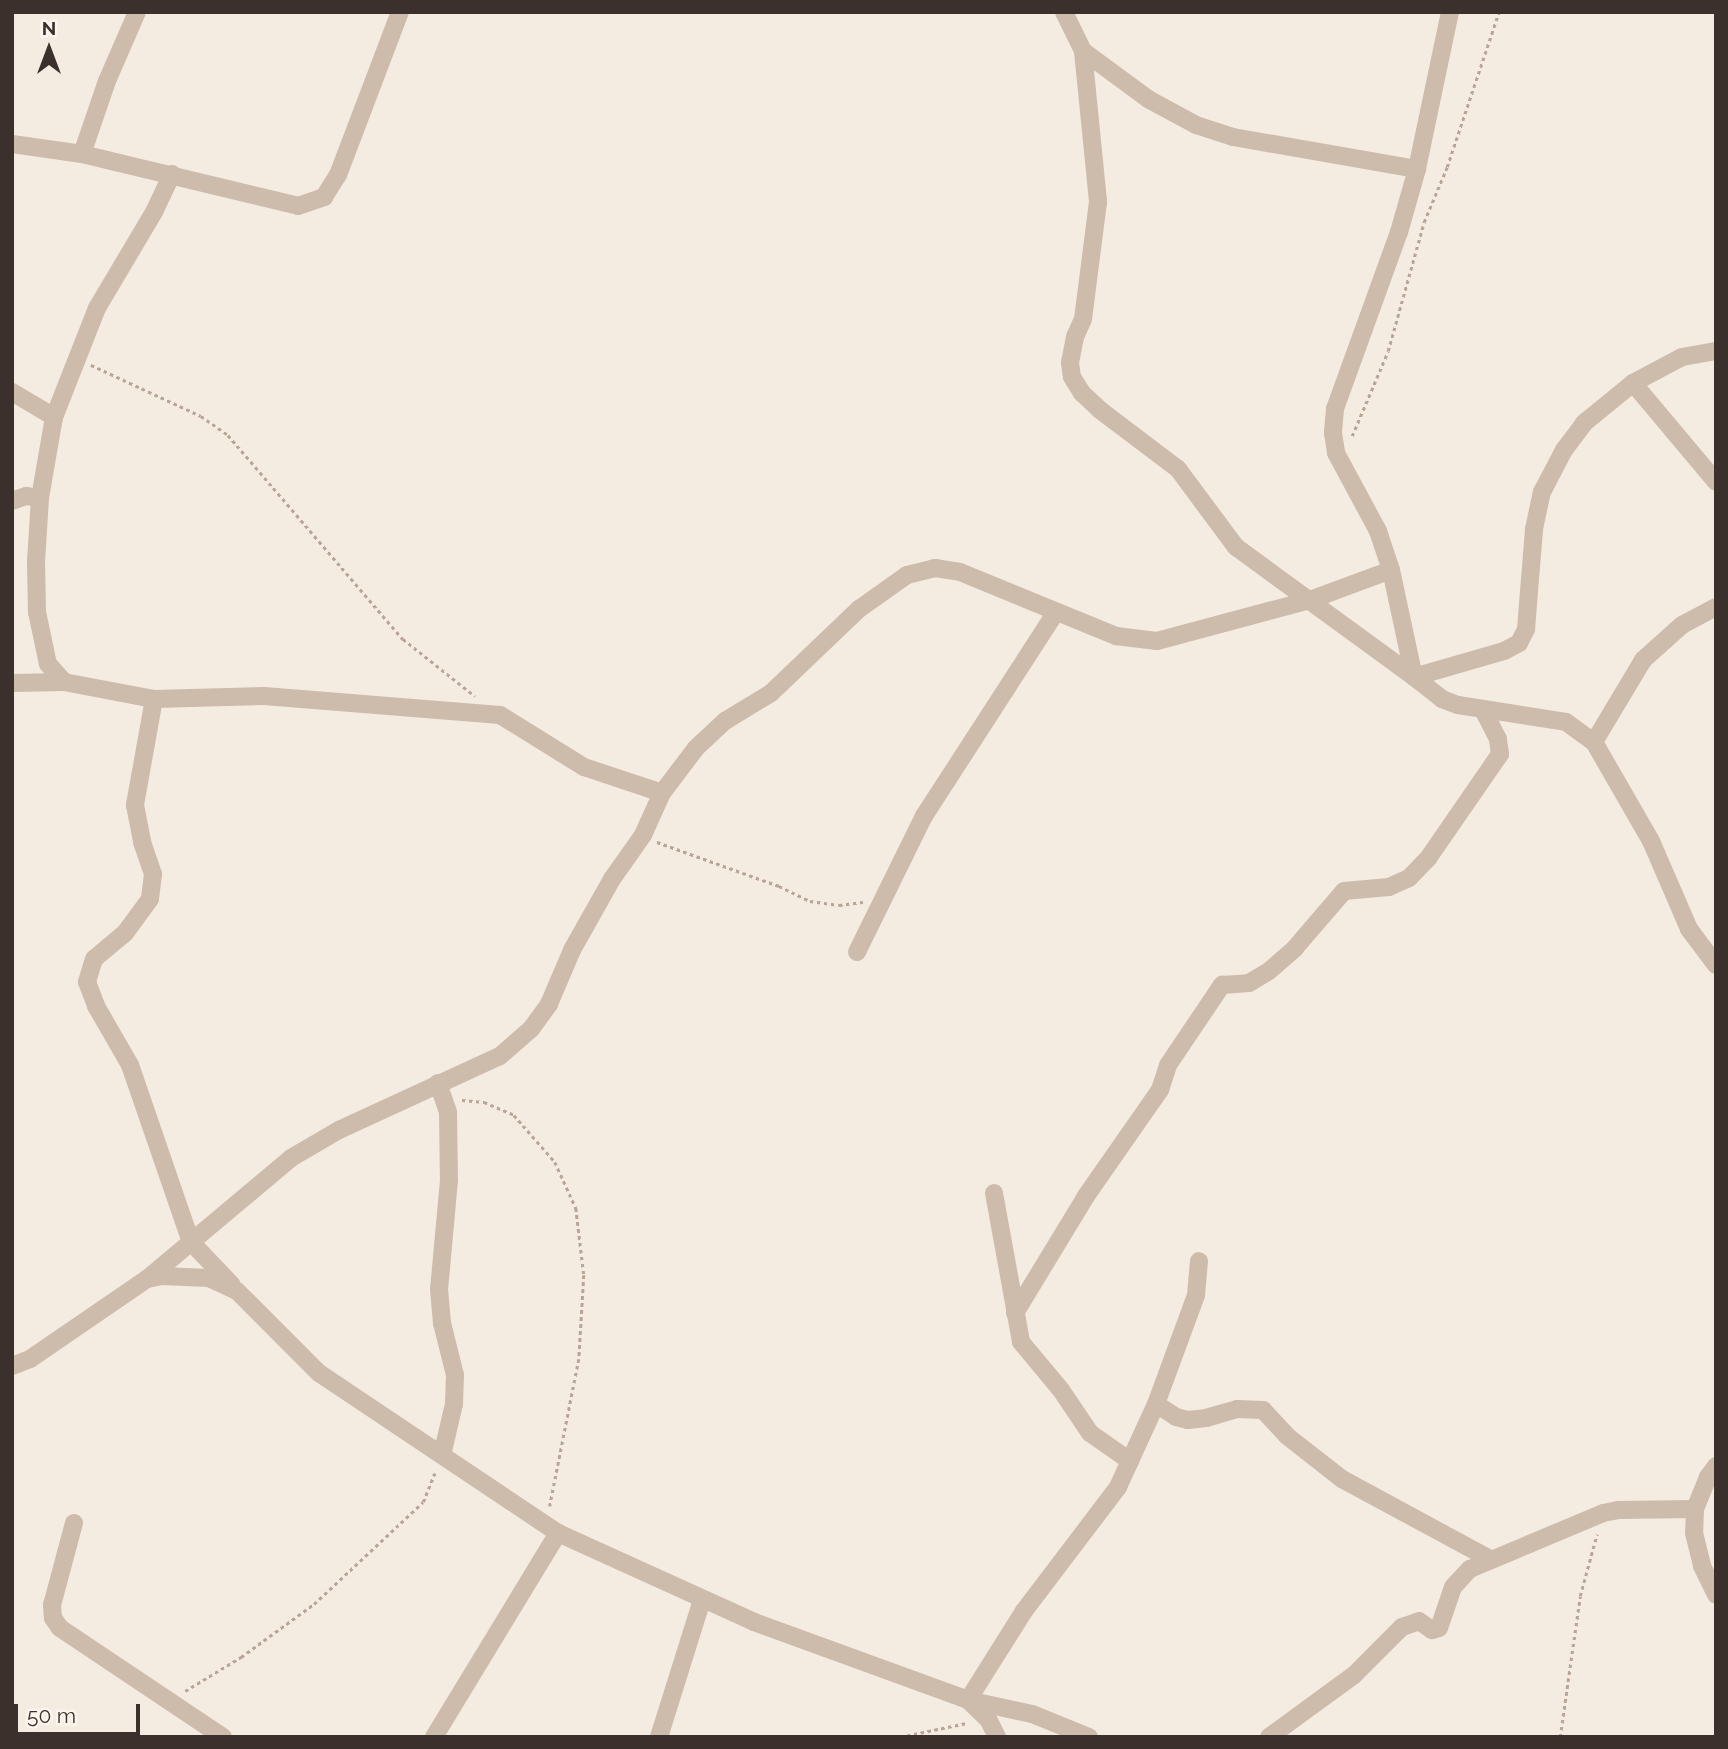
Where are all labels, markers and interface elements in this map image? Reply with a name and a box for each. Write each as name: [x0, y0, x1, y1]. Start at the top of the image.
north arrow: [14, 14, 84, 84]
text: N: [42, 17, 56, 39]
scale bar: [18, 1690, 144, 1734]
text: 50 m: [27, 1703, 76, 1728]

